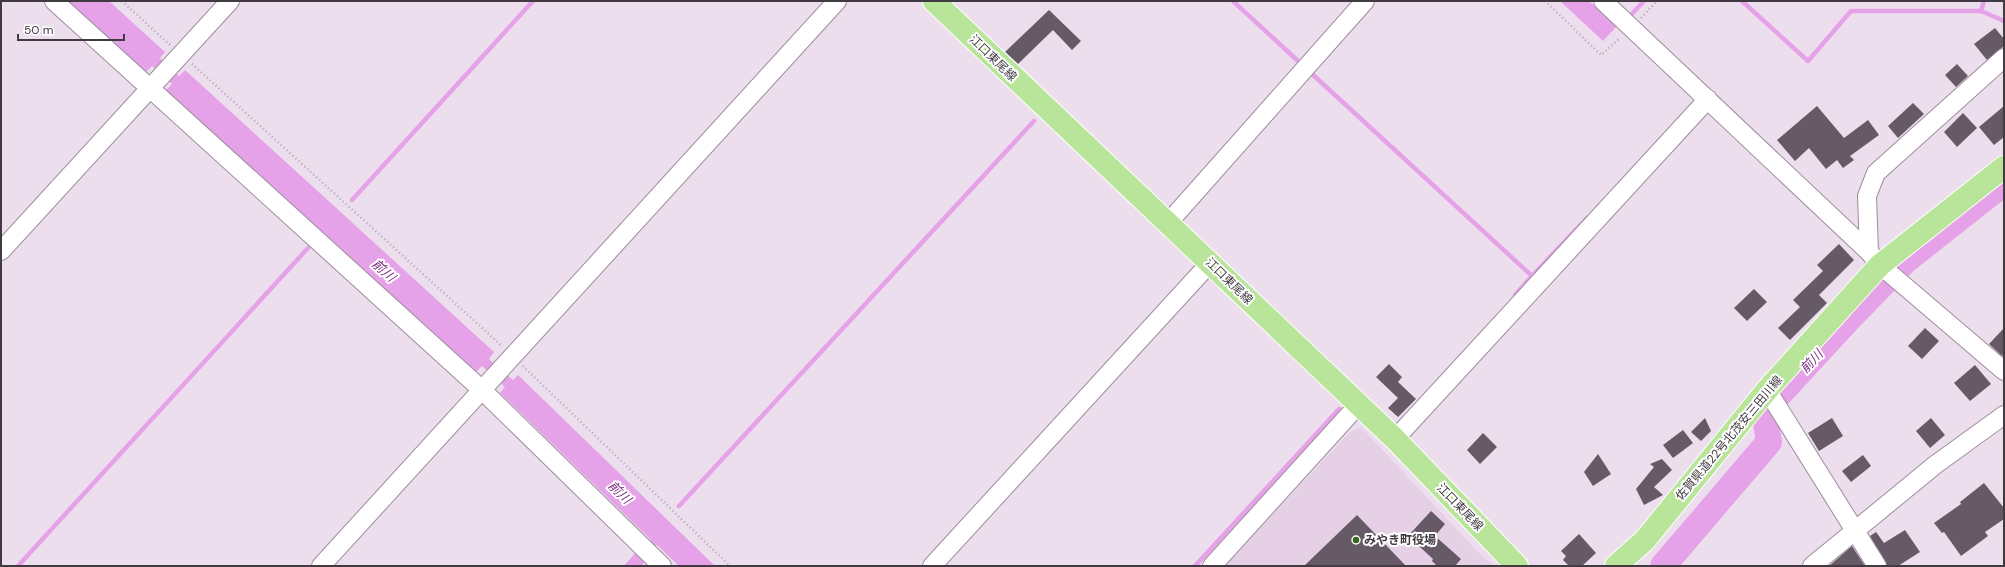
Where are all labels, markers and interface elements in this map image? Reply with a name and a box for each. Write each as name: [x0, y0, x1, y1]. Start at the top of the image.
scale bar: [18, 16, 124, 42]
text: 50 m: [24, 22, 53, 38]
street label: 江口東尾線: [966, 31, 1020, 85]
street label: 江口東尾線: [1202, 254, 1256, 308]
water label: 前川: [368, 255, 400, 287]
water label: 前川: [1796, 345, 1828, 377]
street label: 佐賀県道22号北茂安三田川線: [1672, 372, 1786, 504]
water label: 前川: [604, 477, 636, 509]
street label: 江口東尾線: [1433, 480, 1487, 534]
place label: みやき町役場: [1364, 532, 1436, 548]
marker: みやき町役場: [1351, 535, 1361, 545]

